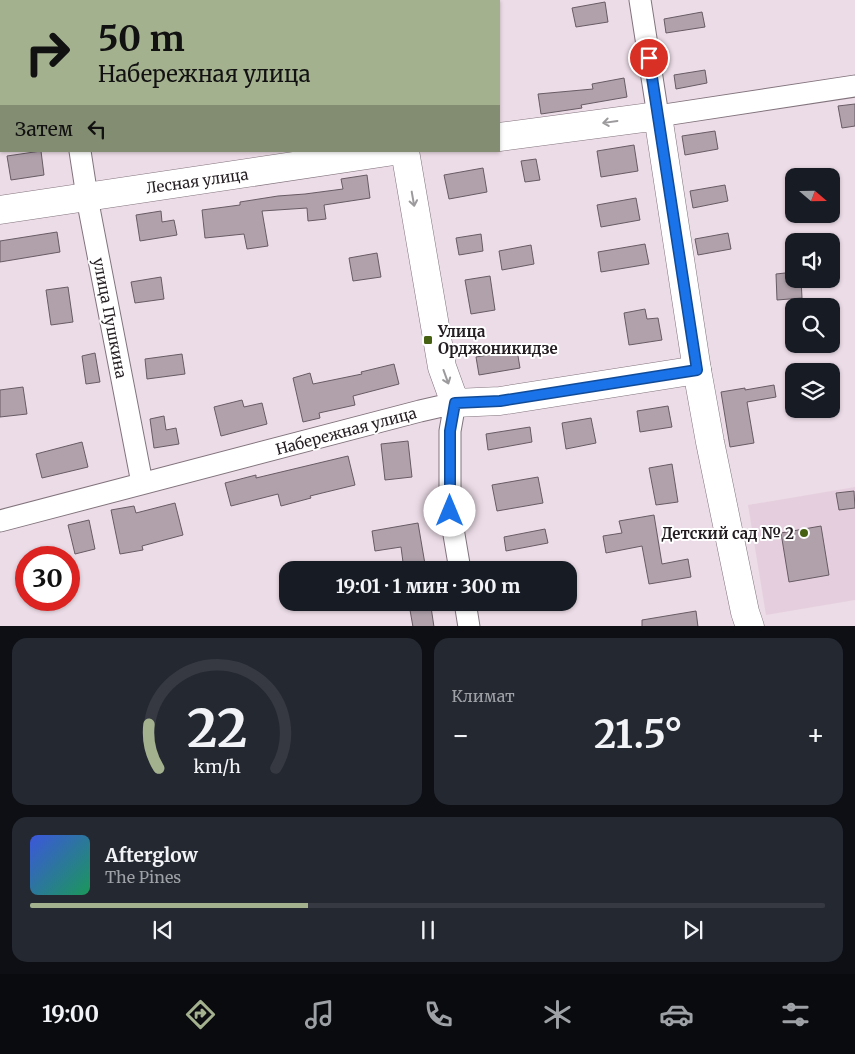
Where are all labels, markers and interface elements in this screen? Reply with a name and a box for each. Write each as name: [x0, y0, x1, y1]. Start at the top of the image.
text: 50 m: [98, 17, 185, 61]
icon: right: [15, 20, 80, 85]
pin: [628, 37, 670, 79]
icon: arrive: [635, 44, 663, 72]
text: Набережная улица: [98, 60, 311, 88]
icon: left: [83, 115, 111, 143]
text: Затем: [15, 117, 73, 141]
one-way arrow: [602, 118, 618, 128]
street label: Лесная улица: [145, 164, 249, 198]
north arrow: [785, 168, 840, 222]
map controls: [785, 168, 840, 418]
one-way arrow: [409, 191, 419, 207]
button: sound: [785, 233, 840, 288]
street label: улица Пушкина: [89, 256, 131, 380]
button: search: [785, 298, 840, 353]
place label: Улица Орджоникидзе: [437, 322, 558, 358]
marker: Улица Орджоникидзе: [422, 334, 434, 346]
button: layers: [785, 363, 840, 418]
one-way arrow: [442, 369, 451, 384]
street label: Набережная улица: [274, 403, 418, 459]
position arrow: [423, 484, 475, 536]
place label: Детский сад № 2: [662, 524, 794, 543]
marker: Детский сад № 2: [798, 527, 810, 539]
speed limit sign: 30: [15, 546, 80, 611]
text: 19:01 · 1 мин · 300 m: [336, 574, 520, 598]
text: Климат: [452, 686, 515, 706]
text: 22: [186, 696, 247, 761]
text: 21.5°: [594, 711, 683, 758]
text: −: [452, 717, 470, 753]
text: +: [806, 717, 825, 753]
text: km/h: [193, 755, 241, 778]
text: Afterglow: [105, 843, 198, 867]
text: The Pines: [105, 867, 181, 887]
icon: previous: [149, 916, 177, 944]
icon: pause: [414, 916, 442, 944]
icon: next: [679, 916, 707, 944]
icon: directions: [183, 997, 218, 1032]
icon: music: [302, 997, 337, 1032]
icon: phone: [421, 997, 456, 1032]
icon: climate: [540, 997, 575, 1032]
icon: car: [659, 997, 694, 1032]
icon: filters: [778, 997, 813, 1032]
text: 19:00: [42, 1000, 99, 1028]

